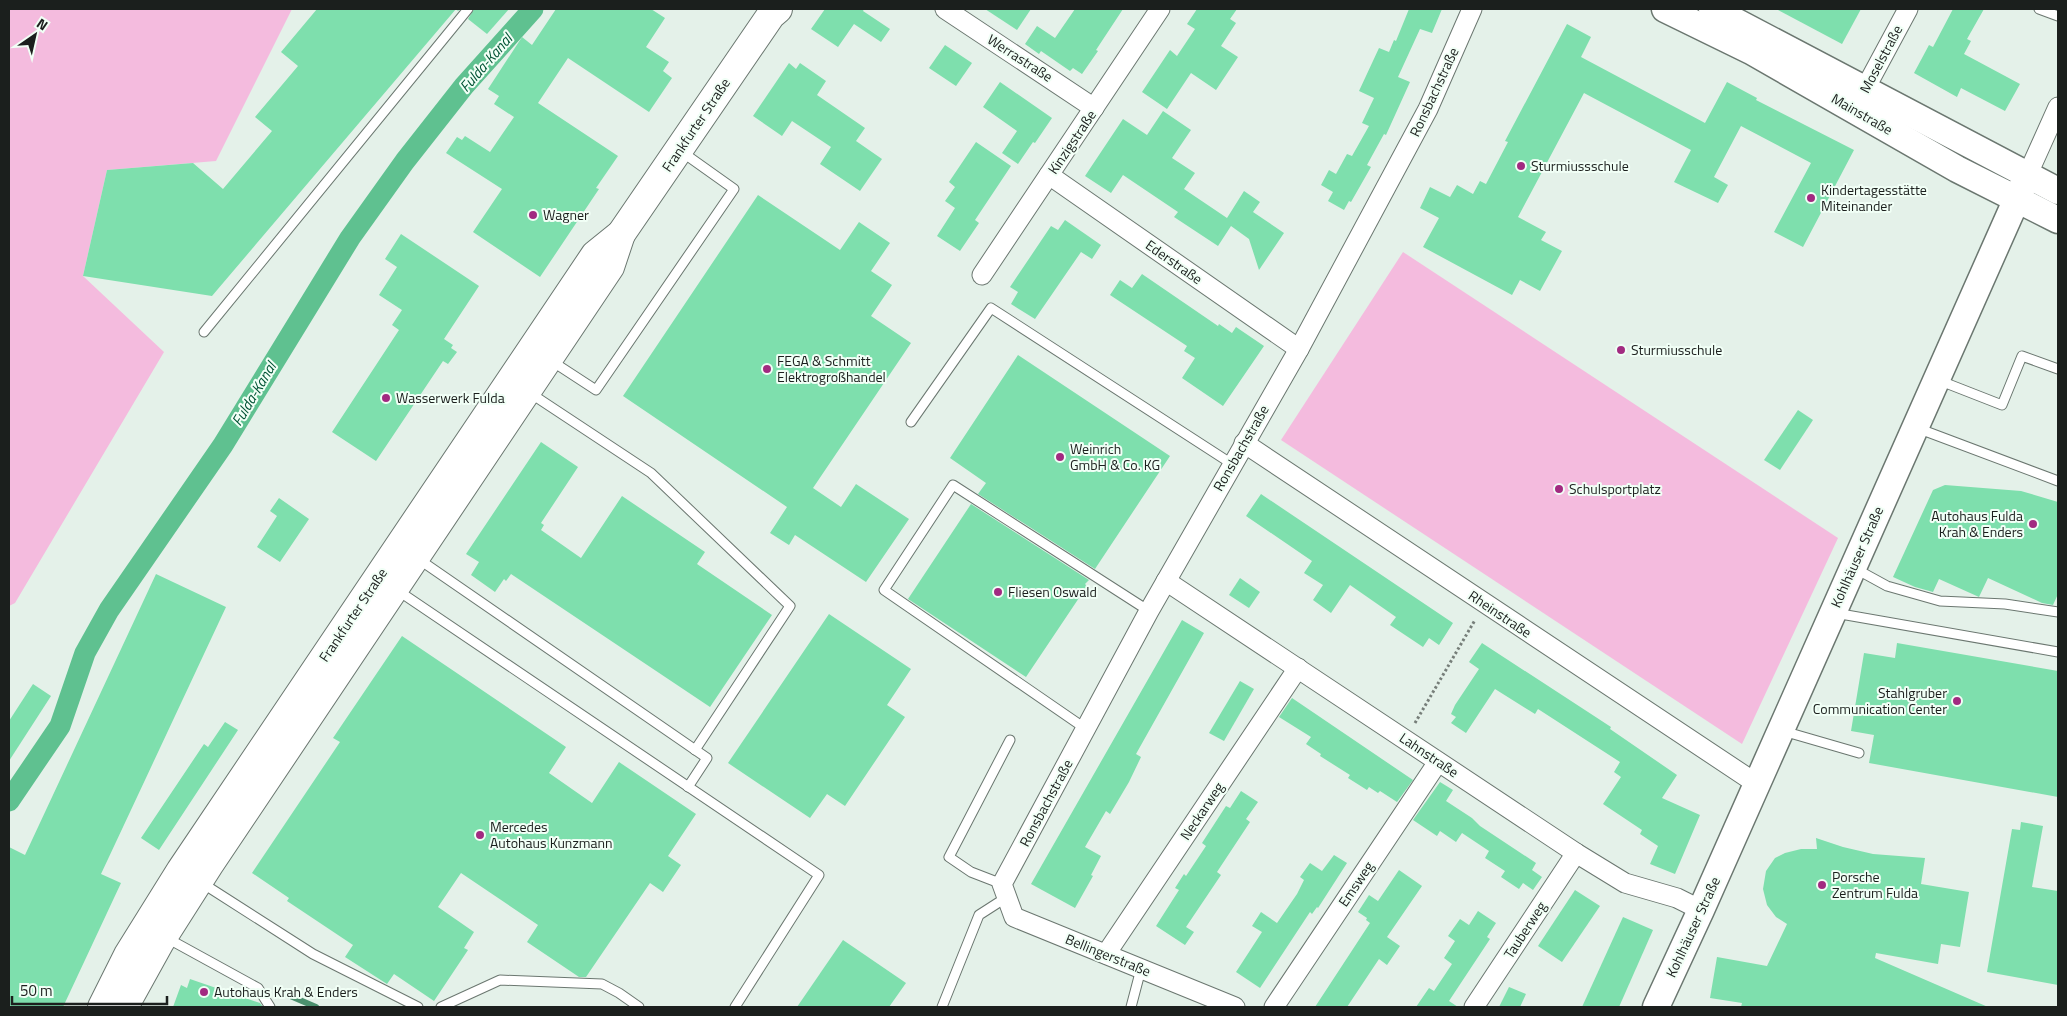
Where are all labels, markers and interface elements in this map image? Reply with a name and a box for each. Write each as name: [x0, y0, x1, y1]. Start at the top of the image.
north arrow: [10, 10, 60, 60]
text: N: [33, 12, 52, 35]
street label: Moselstraße: [1854, 21, 1907, 96]
water label: Fulda-Kanal: [454, 27, 519, 97]
street label: Werrastraße: [983, 29, 1057, 87]
street label: Ronsbachstraße: [1404, 44, 1463, 140]
street label: Frankfurter Straße: [656, 74, 735, 176]
street label: Mainstraße: [1828, 88, 1897, 140]
street label: Kinzigstraße: [1042, 105, 1101, 178]
place label: Sturmiussschule: [1531, 155, 1629, 176]
marker: Sturmiussschule: [1515, 160, 1527, 172]
place label: Kindertagesstätte Miteinander: [1821, 179, 1927, 216]
marker: Kindertagesstätte Miteinander: [1805, 192, 1817, 204]
place label: Wagner: [543, 204, 589, 225]
marker: Wagner: [527, 209, 539, 221]
street label: Ederstraße: [1142, 234, 1207, 289]
place label: Sturmiusschule: [1631, 339, 1722, 360]
marker: Sturmiusschule: [1615, 344, 1627, 356]
place label: FEGA & Schmitt Elektrogroßhandel: [777, 350, 886, 387]
water label: Fulda-Kanal: [225, 356, 283, 430]
marker: FEGA & Schmitt Elektrogroßhandel: [761, 363, 773, 375]
place label: Wasserwerk Fulda: [396, 387, 505, 408]
marker: Wasserwerk Fulda: [380, 392, 392, 404]
street label: Ronsbachstraße: [1207, 401, 1274, 495]
place label: Weinrich GmbH & Co. KG: [1070, 438, 1160, 475]
marker: Weinrich GmbH & Co. KG: [1054, 451, 1066, 463]
place label: Schulsportplatz: [1569, 478, 1661, 499]
marker: Schulsportplatz: [1553, 483, 1565, 495]
street label: Kohlhäuser Straße: [1825, 503, 1888, 611]
place label: Autohaus Fulda Krah & Enders: [1931, 505, 2023, 542]
marker: Autohaus Fulda Krah & Enders: [2027, 518, 2039, 530]
street label: Frankfurter Straße: [313, 564, 392, 666]
place label: Fliesen Oswald: [1008, 581, 1097, 602]
street label: Rheinstraße: [1464, 585, 1536, 642]
marker: Fliesen Oswald: [992, 586, 1004, 598]
place label: Stahlgruber Communication Center: [1813, 682, 1947, 719]
marker: Stahlgruber Communication Center: [1951, 695, 1963, 707]
street label: Lahnstraße: [1396, 727, 1463, 782]
street label: Ronsbachstraße: [1014, 755, 1077, 850]
street label: Neckarweg: [1174, 778, 1229, 844]
place label: Mercedes Autohaus Kunzmann: [490, 816, 613, 853]
marker: Mercedes Autohaus Kunzmann: [474, 829, 486, 841]
street label: Emsweg: [1333, 857, 1378, 911]
place label: Porsche Zentrum Fulda: [1832, 866, 1918, 903]
street label: Kohlhäuser Straße: [1660, 873, 1725, 980]
marker: Porsche Zentrum Fulda: [1816, 879, 1828, 891]
street label: Tauberweg: [1498, 897, 1551, 963]
street label: Bellingerstraße: [1062, 928, 1154, 981]
scale bar: [12, 974, 168, 1006]
text: 50 m: [20, 979, 53, 1002]
place label: Autohaus Krah & Enders: [214, 981, 358, 1002]
marker: Autohaus Krah & Enders: [198, 986, 210, 998]

